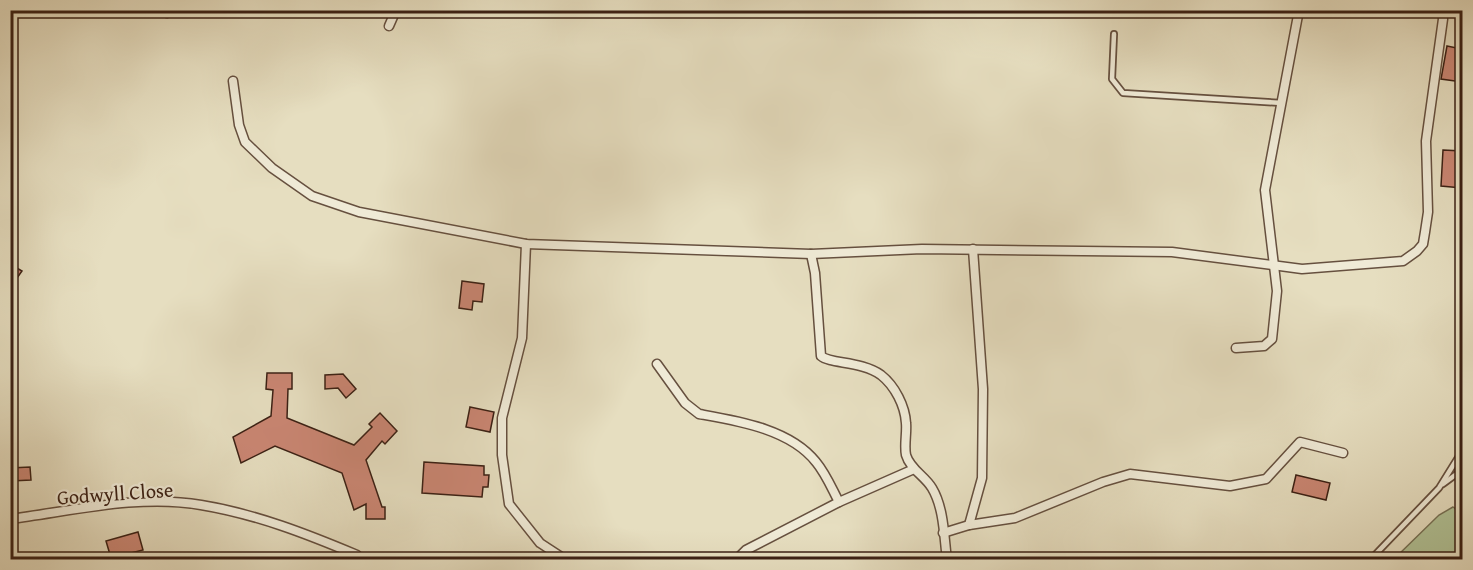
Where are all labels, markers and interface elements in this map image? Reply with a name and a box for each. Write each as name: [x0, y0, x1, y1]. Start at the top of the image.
street label: Godwyll Close: [56, 474, 174, 512]

